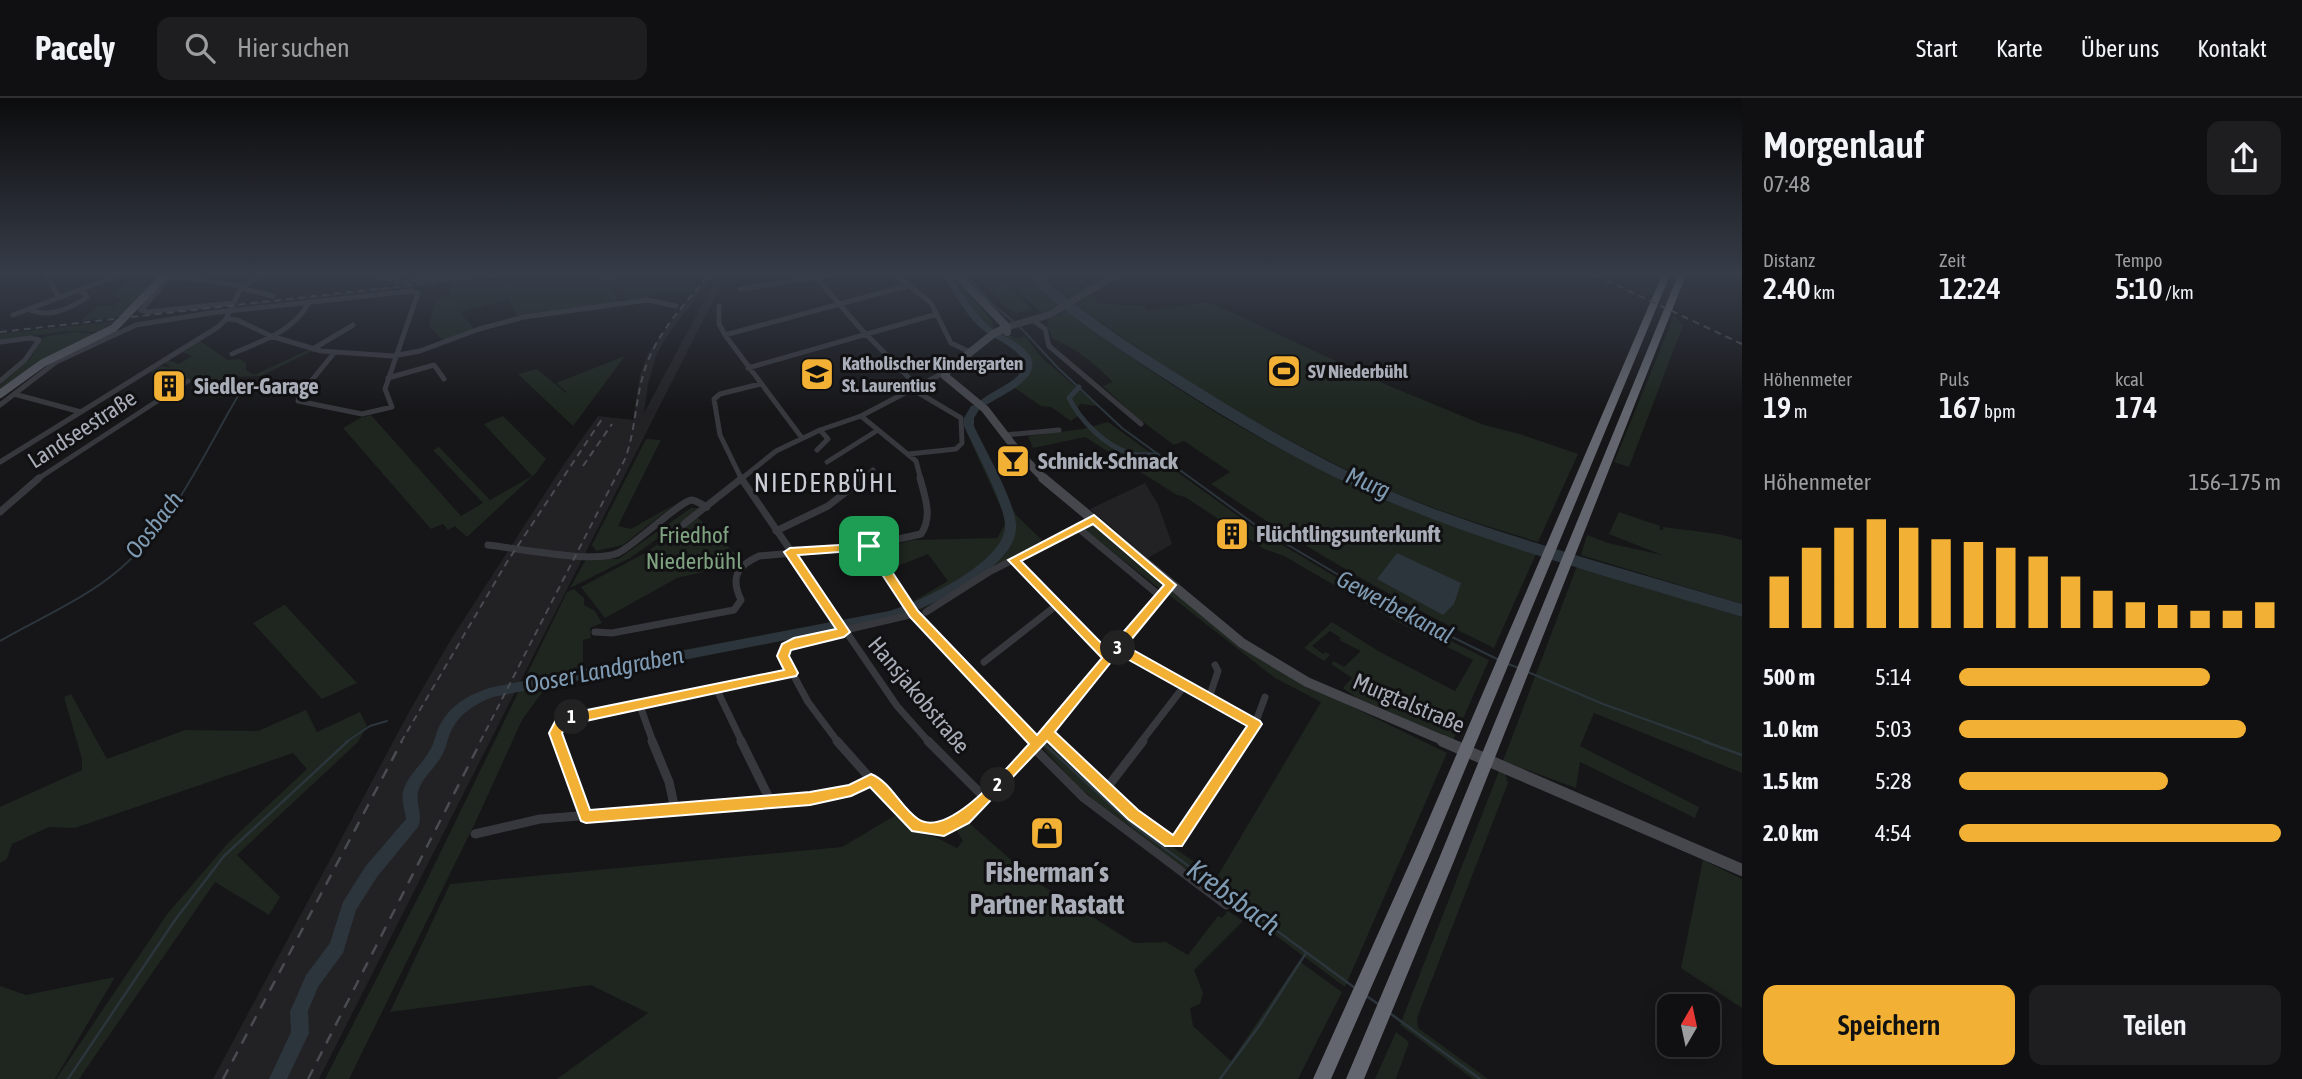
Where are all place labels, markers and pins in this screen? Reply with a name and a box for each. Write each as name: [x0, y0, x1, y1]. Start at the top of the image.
place label: Katholischer Kindergarten St. Laurentius: [842, 352, 1023, 396]
sports icon: SV Niederbühl: [1265, 352, 1303, 390]
school or university icon: Katholischer Kindergarten St. Laurentius: [798, 355, 836, 393]
place label: SV Niederbühl: [1308, 360, 1409, 382]
building icon: Siedler-Garage: [150, 367, 188, 405]
place label: Siedler-Garage: [194, 373, 319, 399]
bar icon: Schnick-Schnack: [994, 442, 1032, 480]
place label: Schnick-Schnack: [1038, 448, 1179, 474]
building icon: Flüchtlingsunterkunft: [1213, 515, 1251, 553]
pin: [839, 516, 899, 576]
place label: Flüchtlingsunterkunft: [1256, 521, 1441, 547]
pin: 3: [1100, 630, 1136, 666]
pin: 1: [554, 700, 590, 734]
pin: 2: [981, 768, 1016, 802]
shop icon: Fisherman´s Partner Rastatt: [1028, 814, 1066, 852]
place label: Fisherman´s Partner Rastatt: [970, 856, 1124, 920]

